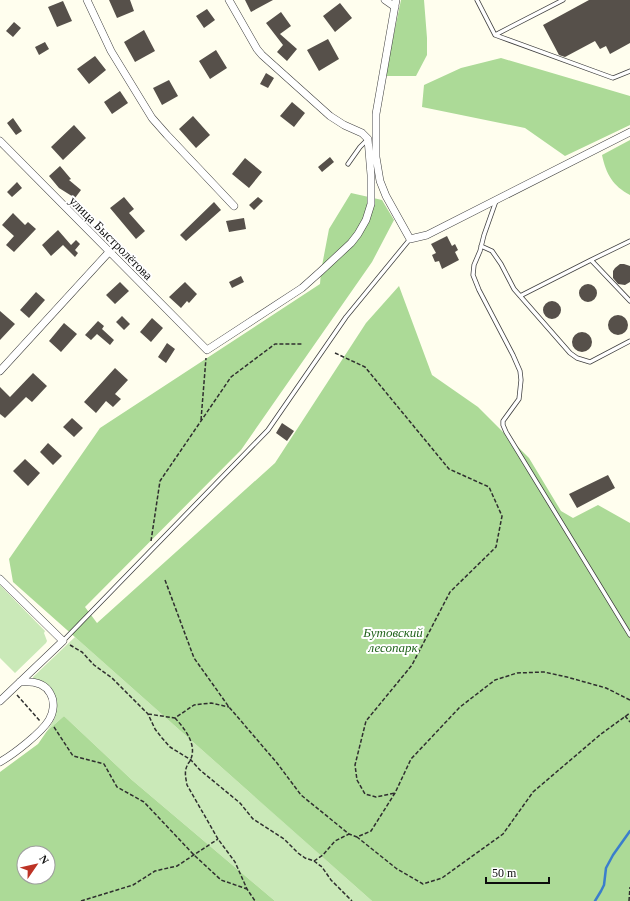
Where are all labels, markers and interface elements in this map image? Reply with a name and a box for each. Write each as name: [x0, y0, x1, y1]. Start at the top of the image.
street label: улица Быстролётова: [66, 193, 156, 283]
park label: Бутовский лесопарк: [362, 625, 423, 655]
north arrow: [16, 845, 56, 885]
text: N: [37, 853, 52, 866]
scale bar: [486, 859, 549, 885]
text: 50 m: [492, 866, 517, 880]

